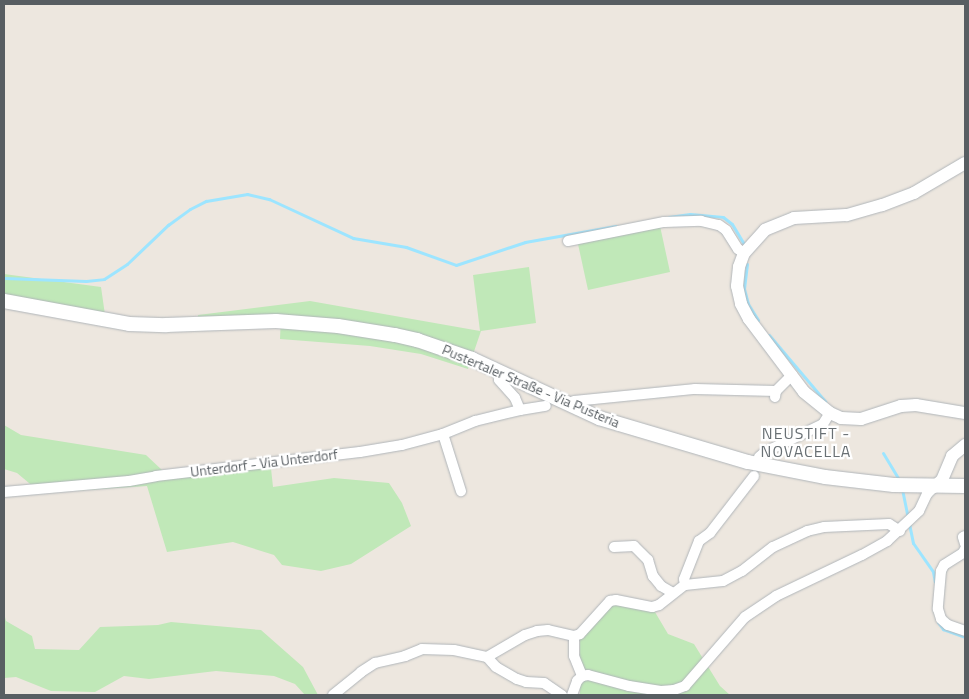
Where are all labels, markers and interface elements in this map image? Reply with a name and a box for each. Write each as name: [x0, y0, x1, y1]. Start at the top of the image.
street label: Pustertaler Straße - Via Pusteria: [440, 341, 622, 431]
district label: NEUSTIFT - NOVACELLA: [759, 423, 853, 461]
street label: Unterdorf - Via Unterdorf: [189, 446, 339, 480]

